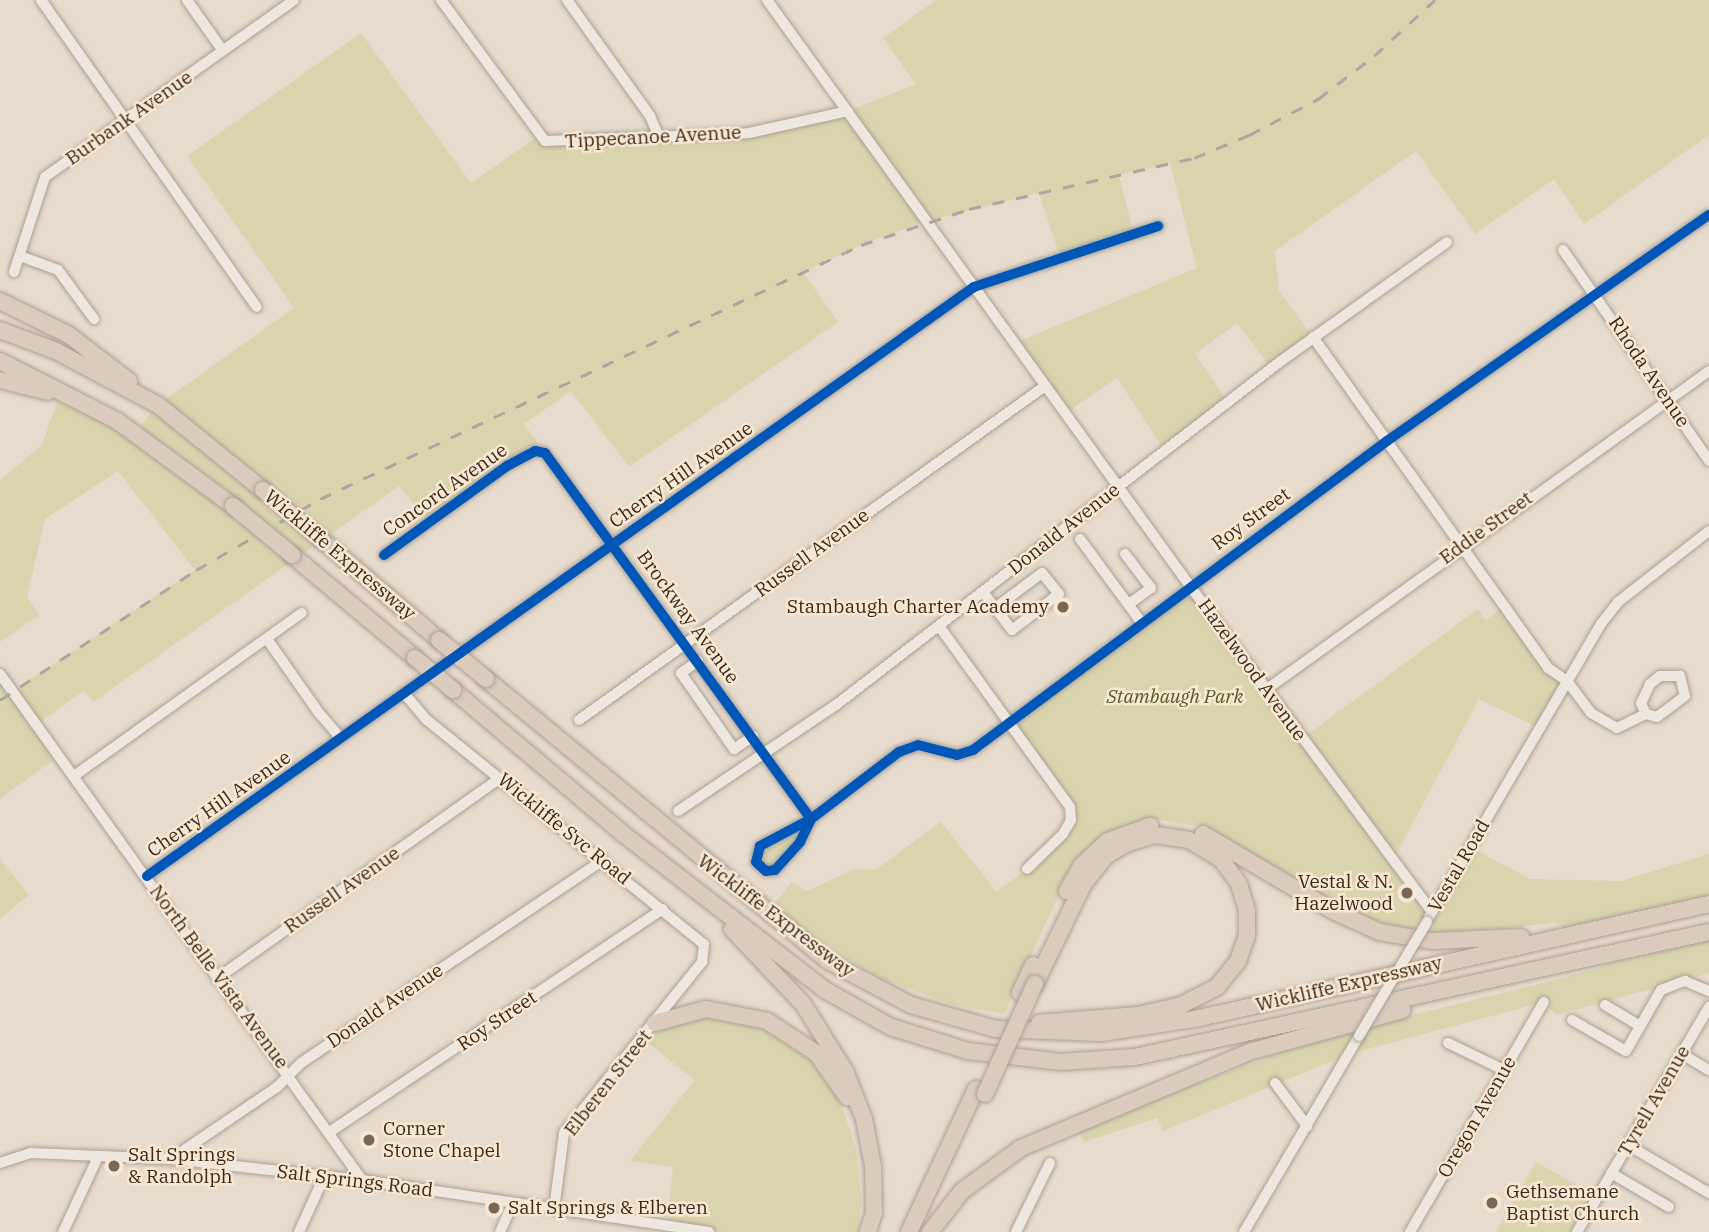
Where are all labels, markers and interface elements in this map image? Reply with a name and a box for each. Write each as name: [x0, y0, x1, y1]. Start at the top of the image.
street label: Burbank Avenue: [61, 66, 197, 170]
street label: Tippecanoe Avenue: [564, 121, 742, 153]
street label: Rhoda Avenue: [1604, 312, 1694, 432]
street label: Cherry Hill Avenue: [605, 417, 757, 533]
street label: Concord Avenue: [378, 439, 512, 541]
street label: Donald Avenue: [1004, 478, 1124, 580]
street label: Roy Street: [1207, 483, 1295, 555]
street label: Wickliffe Expressway: [260, 485, 420, 625]
street label: Eddie Street: [1435, 487, 1537, 569]
street label: Russell Avenue: [750, 504, 874, 602]
street label: Brockway Avenue: [632, 546, 744, 688]
street label: Hazelwood Avenue: [1193, 595, 1311, 745]
place label: Stambaugh Charter Academy: [787, 596, 1049, 618]
marker: Stambaugh Charter Academy: [1055, 599, 1071, 615]
park label: Stambaugh Park: [1106, 686, 1244, 708]
street label: Cherry Hill Avenue: [143, 746, 295, 862]
street label: Wickliffe Svc Road: [493, 768, 635, 890]
street label: Vestal Road: [1423, 816, 1495, 916]
street label: Russell Avenue: [280, 842, 404, 938]
street label: Wickliffe Expressway: [693, 850, 859, 982]
place label: Vestal & N. Hazelwood: [1294, 871, 1393, 915]
street label: North Belle Vista Avenue: [145, 881, 293, 1073]
marker: Vestal & N. Hazelwood: [1399, 885, 1415, 901]
street label: Wickliffe Expressway: [1254, 951, 1444, 1017]
street label: Donald Avenue: [323, 959, 447, 1053]
street label: Roy Street: [453, 986, 541, 1056]
street label: Elberen Street: [560, 1025, 656, 1141]
street label: Tyrell Avenue: [1613, 1042, 1695, 1160]
street label: Oregon Avenue: [1433, 1052, 1521, 1182]
place label: Corner Stone Chapel: [383, 1118, 501, 1162]
marker: Corner Stone Chapel: [361, 1132, 377, 1148]
place label: Salt Springs & Randolph: [128, 1144, 235, 1188]
marker: Salt Springs & Randolph: [106, 1158, 122, 1174]
street label: Salt Springs Road: [276, 1160, 434, 1202]
place label: Gethsemane Baptist Church: [1506, 1181, 1640, 1225]
marker: Gethsemane Baptist Church: [1484, 1195, 1500, 1211]
place label: Salt Springs & Elberen: [508, 1197, 708, 1219]
marker: Salt Springs & Elberen: [486, 1200, 502, 1216]

